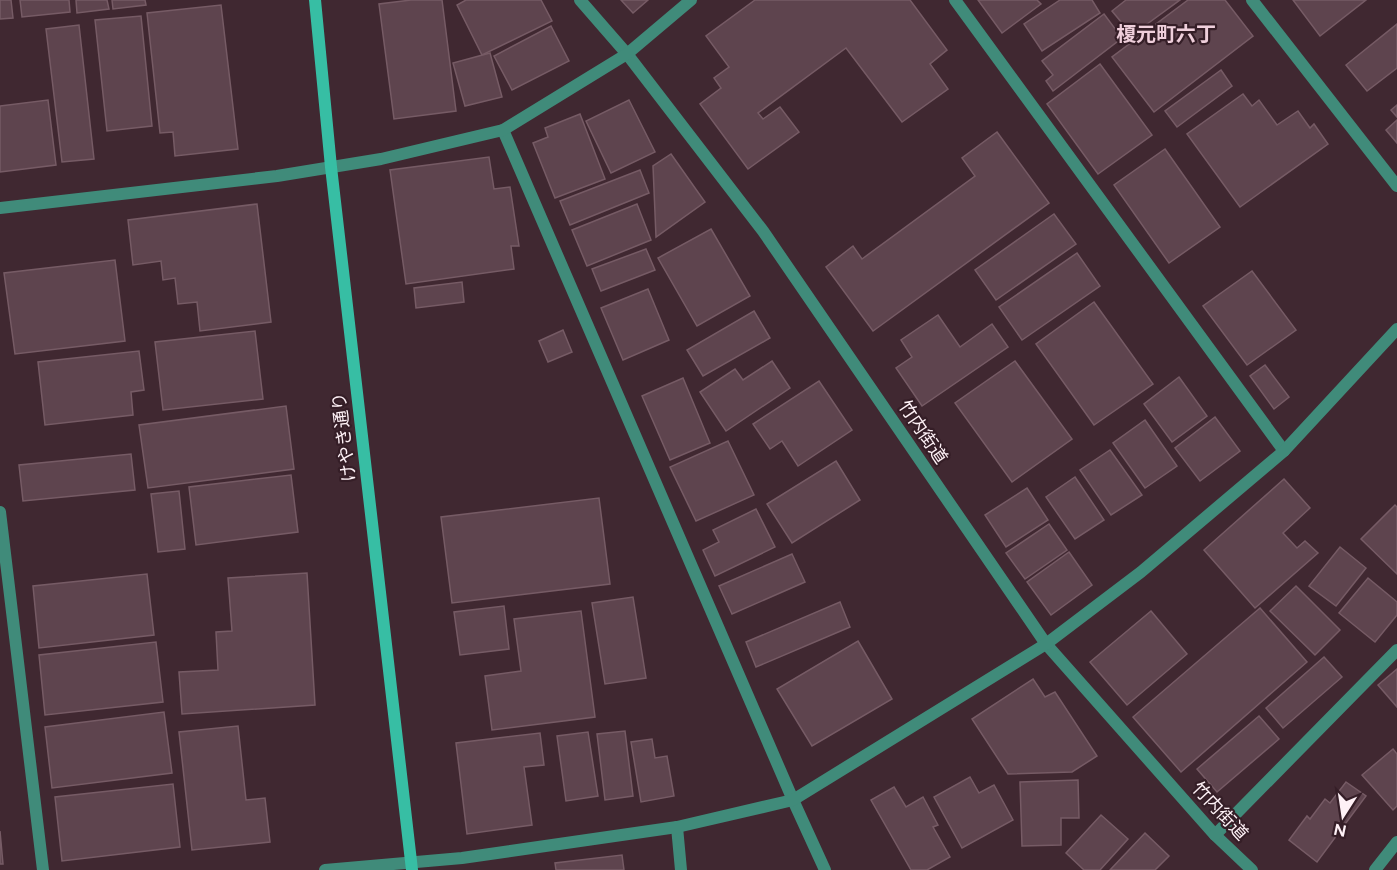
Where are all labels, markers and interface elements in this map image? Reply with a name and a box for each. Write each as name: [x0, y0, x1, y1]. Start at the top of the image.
district label: 榎元町六丁: [1116, 22, 1216, 46]
street label: けやき通り: [328, 391, 360, 483]
street label: 竹内街道: [894, 396, 952, 468]
street label: 竹内街道: [1187, 777, 1253, 845]
north arrow: [1313, 786, 1373, 846]
text: N: [1332, 820, 1348, 841]

